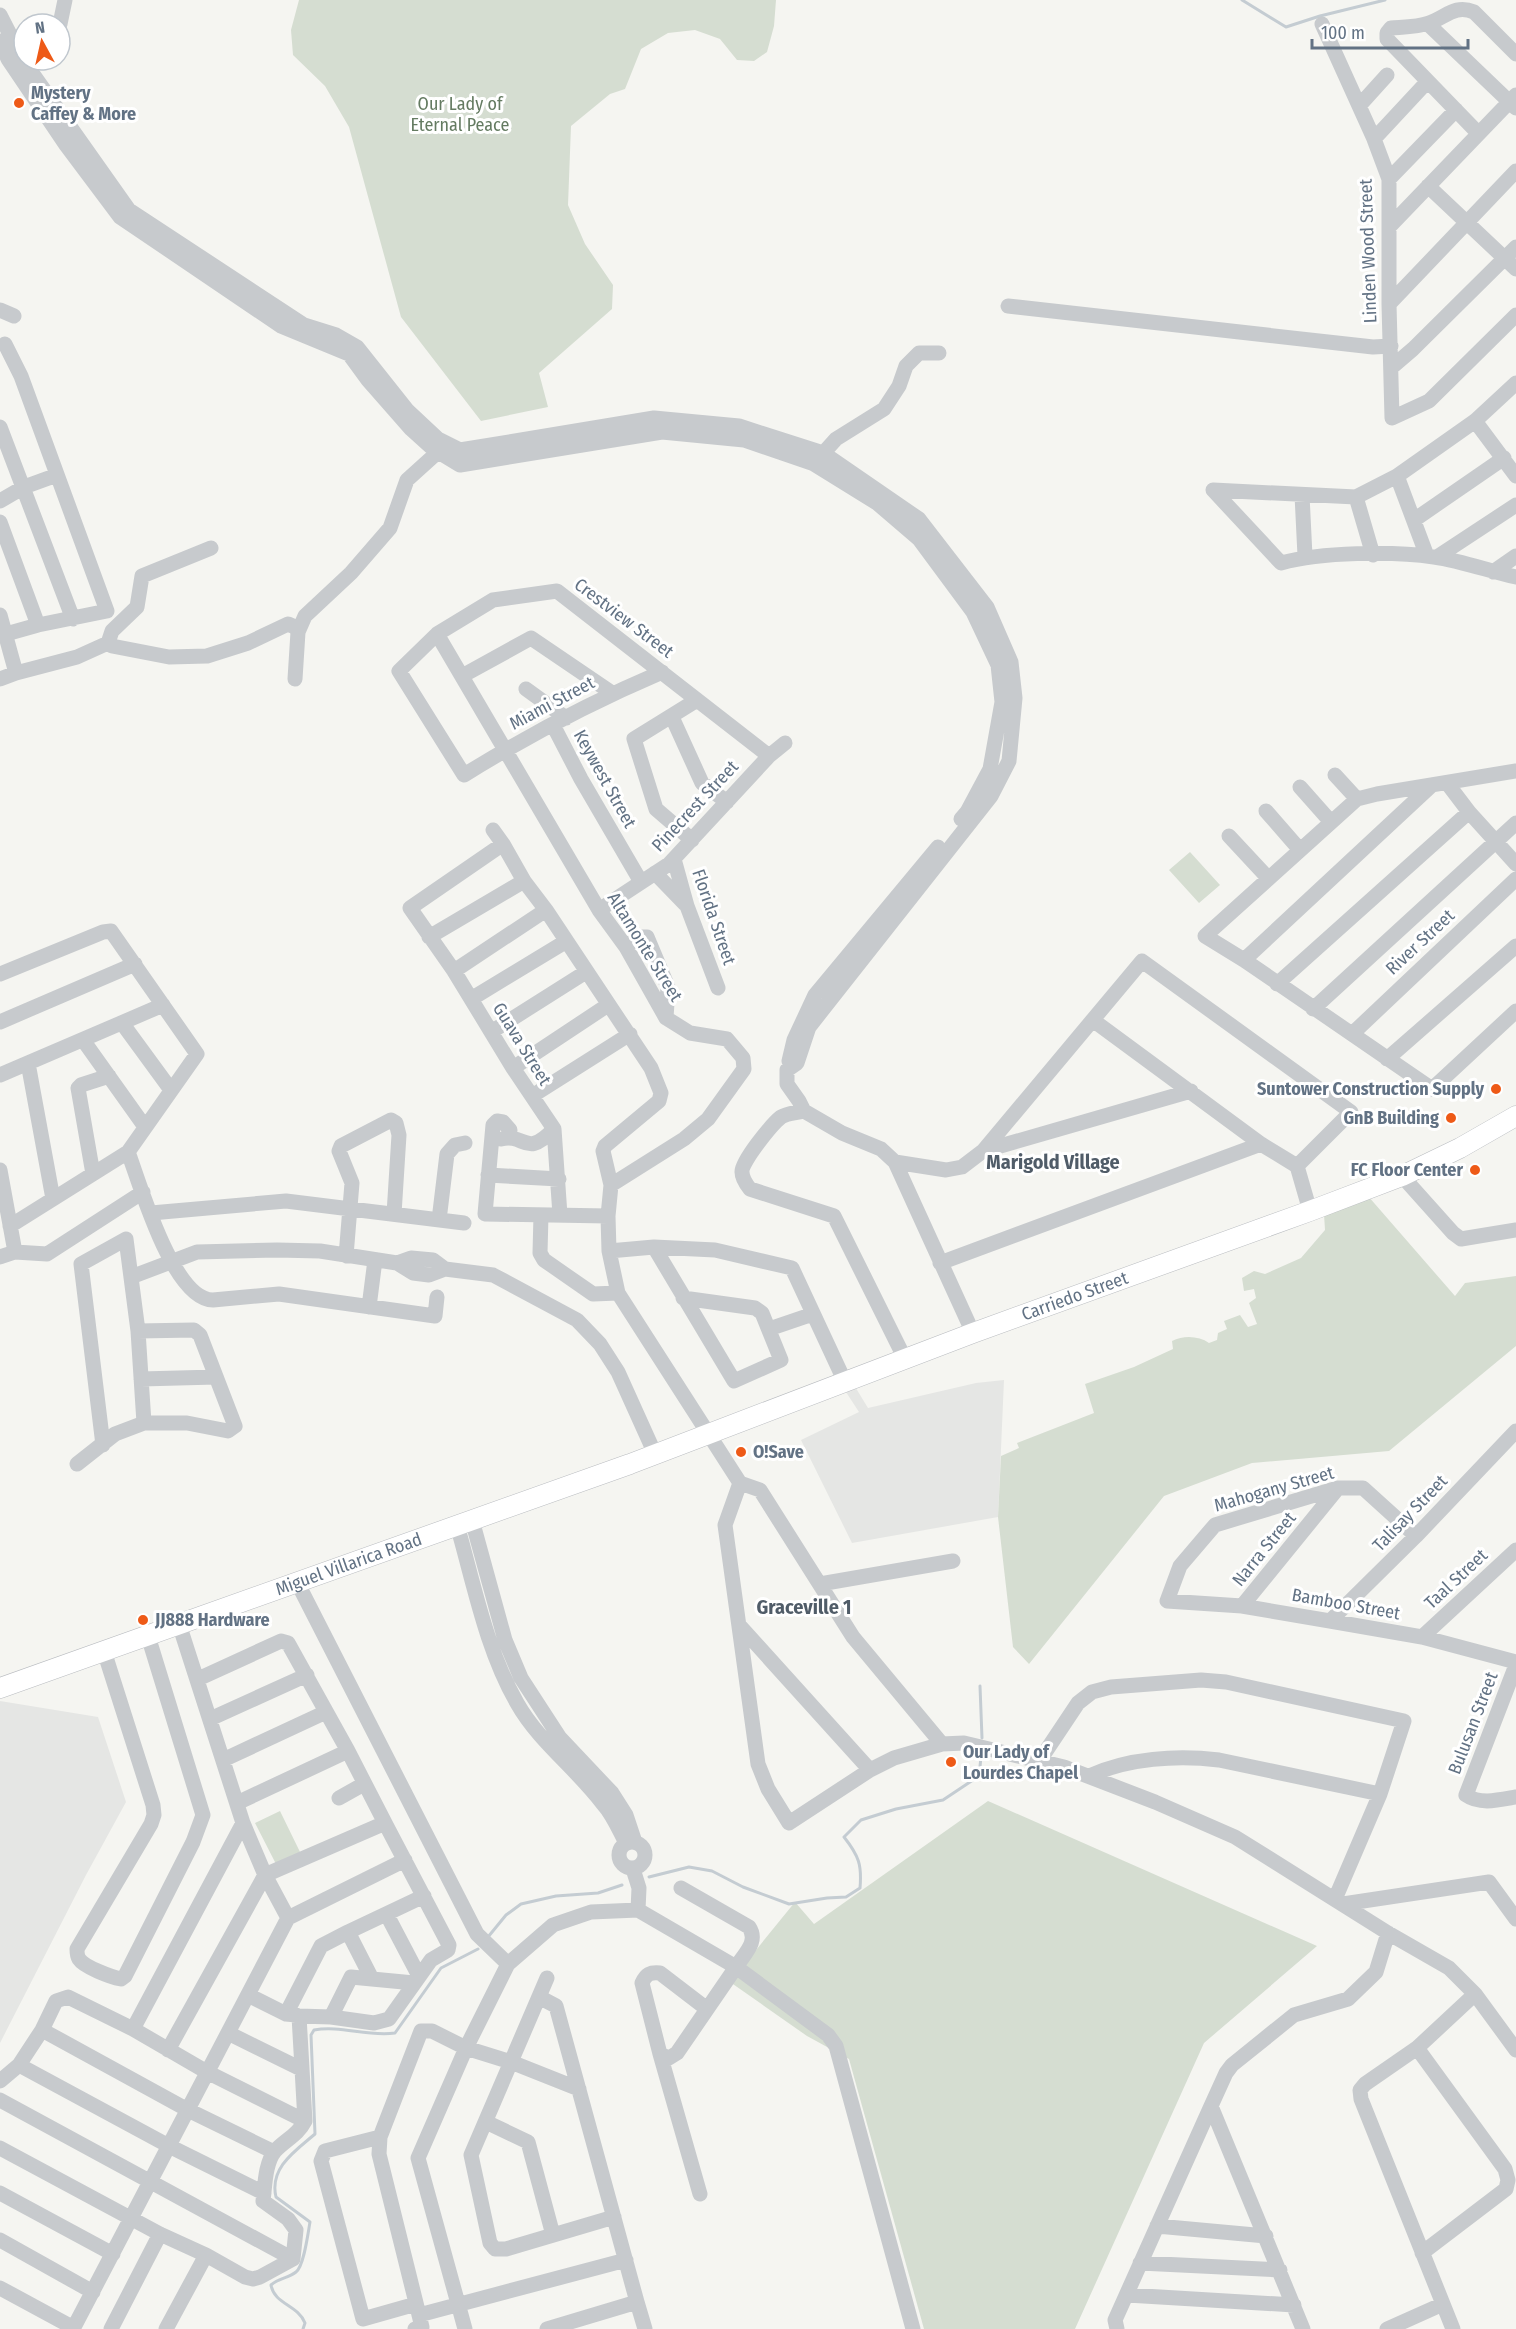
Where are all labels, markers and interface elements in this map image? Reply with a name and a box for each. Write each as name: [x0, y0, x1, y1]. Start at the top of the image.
north arrow: [12, 12, 72, 72]
scale bar: [1312, 12, 1468, 50]
text: N: [34, 18, 46, 38]
text: 100 m: [1321, 22, 1365, 44]
place label: Mystery Caffey & More: [31, 82, 136, 125]
park label: Our Lady of Eternal Peace: [411, 93, 509, 136]
marker: Mystery Caffey & More: [12, 96, 26, 110]
street label: Linden Wood Street: [1354, 178, 1382, 324]
street label: Crestview Street: [570, 573, 678, 663]
street label: Miami Street: [506, 671, 598, 735]
street label: Keywest Street: [569, 726, 641, 832]
street label: Pinecrest Street: [647, 756, 743, 856]
street label: Florida Street: [687, 866, 741, 968]
street label: Altamonte Street: [603, 888, 687, 1006]
street label: River Street: [1381, 905, 1459, 979]
street label: Guava Street: [488, 999, 556, 1090]
place label: Suntower Construction Supply: [1257, 1078, 1484, 1100]
marker: Suntower Construction Supply: [1489, 1082, 1503, 1096]
place label: GnB Building: [1343, 1107, 1439, 1129]
marker: GnB Building: [1444, 1111, 1458, 1125]
district label: Marigold Village: [986, 1150, 1120, 1174]
place label: FC Floor Center: [1351, 1159, 1463, 1181]
marker: FC Floor Center: [1468, 1163, 1482, 1177]
street label: Carriedo Street: [1019, 1267, 1131, 1325]
place label: O!Save: [753, 1441, 804, 1463]
marker: O!Save: [734, 1445, 748, 1459]
street label: Mahogany Street: [1212, 1461, 1336, 1517]
street label: Talisay Street: [1368, 1470, 1452, 1556]
street label: Narra Street: [1227, 1507, 1301, 1591]
street label: Miguel Villarica Road: [273, 1528, 425, 1600]
street label: Taal Street: [1420, 1544, 1492, 1614]
street label: Bamboo Street: [1290, 1584, 1402, 1624]
district label: Graceville 1: [757, 1595, 851, 1619]
place label: JJ888 Hardware: [154, 1609, 270, 1631]
marker: JJ888 Hardware: [136, 1613, 150, 1627]
street label: Bulusan Street: [1443, 1669, 1503, 1777]
place label: Our Lady of Lourdes Chapel: [963, 1741, 1078, 1784]
marker: Our Lady of Lourdes Chapel: [944, 1755, 958, 1769]

